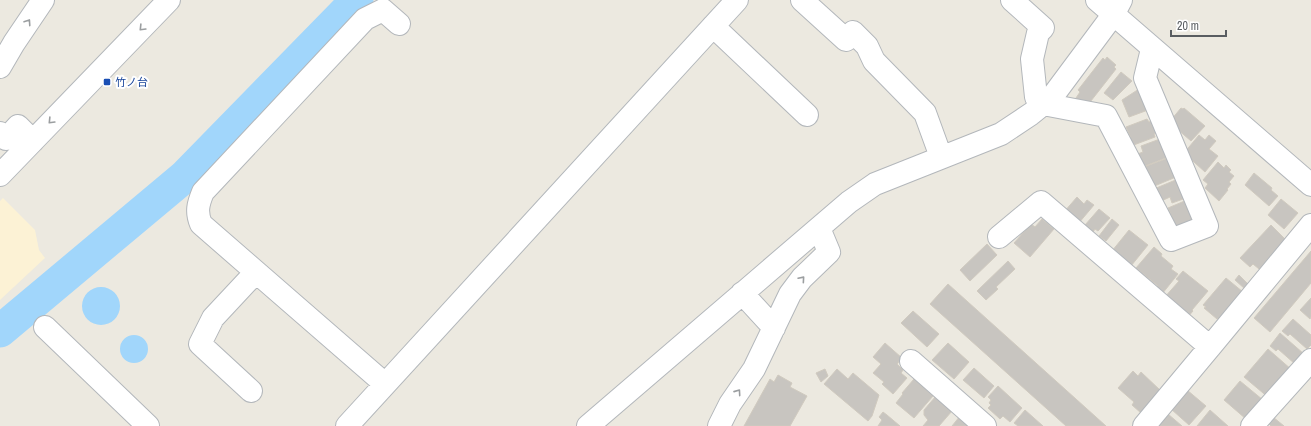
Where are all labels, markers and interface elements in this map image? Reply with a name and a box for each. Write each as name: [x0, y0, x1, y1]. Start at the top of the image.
scale bar: [1171, 12, 1226, 38]
text: 20 m: [1177, 18, 1199, 34]
one-way arrow: [23, 20, 30, 27]
one-way arrow: [139, 23, 147, 31]
place label: 竹ノ台: [115, 75, 148, 89]
marker: 竹ノ台: [102, 77, 112, 87]
one-way arrow: [49, 117, 56, 124]
one-way arrow: [797, 277, 804, 284]
one-way arrow: [733, 389, 741, 396]

